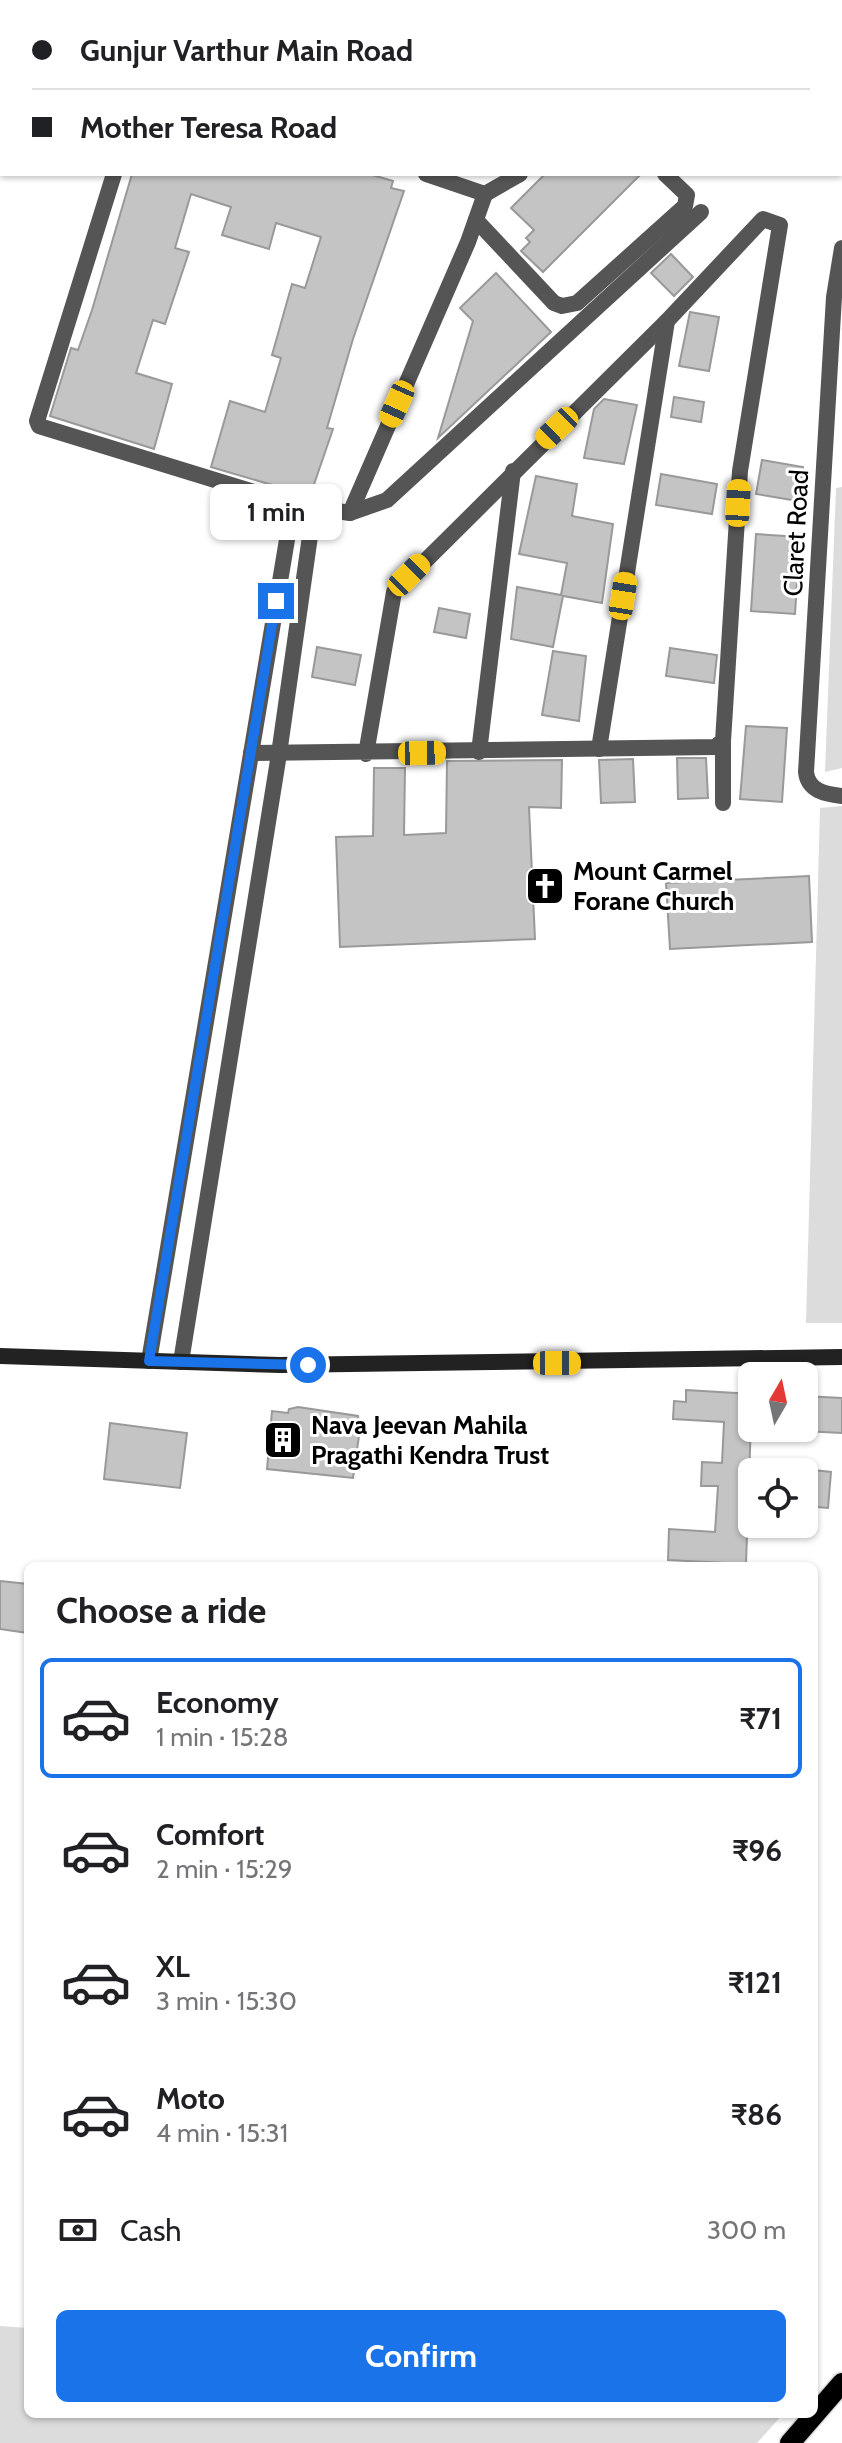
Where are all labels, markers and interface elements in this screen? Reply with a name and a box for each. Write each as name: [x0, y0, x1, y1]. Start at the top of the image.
text: Gunjur Varthur Main Road: [80, 32, 413, 69]
text: Mother Teresa Road: [80, 109, 337, 146]
car: [376, 377, 418, 431]
car: [531, 403, 583, 453]
street label: Claret Road: [777, 469, 815, 597]
car: [725, 478, 751, 528]
callout: 1 min: [210, 485, 342, 541]
text: 1 min: [247, 496, 305, 528]
car: [384, 550, 434, 600]
car: [607, 570, 639, 622]
route end: [258, 583, 294, 619]
car: [398, 741, 446, 765]
place label: Mount Carmel Forane Church: [573, 855, 734, 917]
church icon: Mount Carmel Forane Church: [524, 865, 566, 907]
route start: [290, 1347, 326, 1383]
car: [533, 1351, 581, 1375]
north arrow: [738, 1362, 818, 1442]
map controls: [738, 1362, 818, 1538]
place label: Nava Jeevan Mahila Pragathi Kendra Trust: [311, 1409, 549, 1471]
building icon: Nava Jeevan Mahila Pragathi Kendra Trust: [262, 1419, 304, 1461]
button: locate: [738, 1458, 818, 1538]
text: Choose a ride: [56, 1588, 266, 1632]
icon: car: [60, 1682, 132, 1754]
text: Economy: [156, 1684, 279, 1721]
text: ₹71: [739, 1700, 782, 1737]
text: 1 min · 15:28: [156, 1721, 288, 1753]
icon: car: [60, 1814, 132, 1886]
text: Comfort: [156, 1816, 264, 1853]
text: ₹96: [732, 1832, 782, 1869]
text: 2 min · 15:29: [156, 1853, 293, 1885]
icon: car: [60, 1946, 132, 2018]
text: XL: [156, 1948, 190, 1985]
text: ₹121: [728, 1964, 782, 2001]
text: 3 min · 15:30: [156, 1985, 297, 2017]
icon: car: [60, 2078, 132, 2150]
text: Moto: [156, 2080, 225, 2117]
text: ₹86: [731, 2096, 782, 2133]
text: 4 min · 15:31: [156, 2117, 288, 2149]
icon: cash: [56, 2208, 100, 2252]
text: Cash: [120, 2212, 182, 2249]
text: 300 m: [707, 2214, 786, 2246]
button: Confirm: [56, 2310, 786, 2402]

